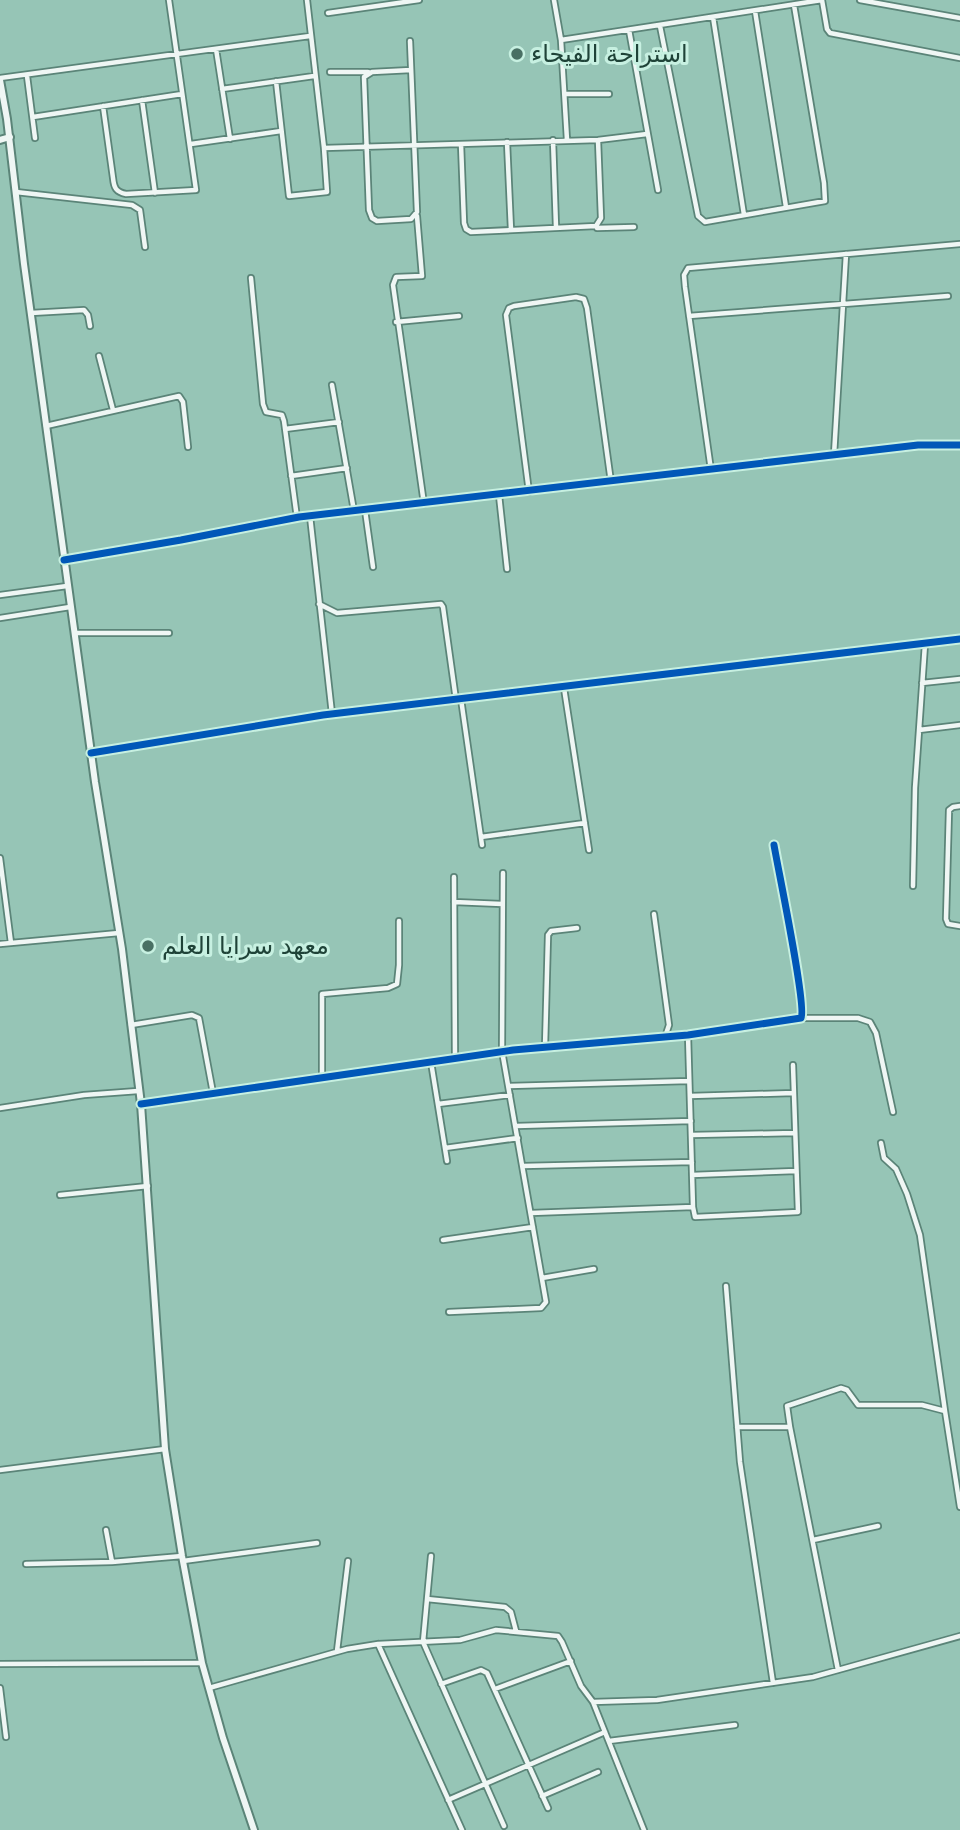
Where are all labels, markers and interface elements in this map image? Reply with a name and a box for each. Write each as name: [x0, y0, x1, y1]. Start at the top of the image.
place label: استراحة الفيحاء: [531, 40, 688, 68]
marker: استراحة الفيحاء: [509, 46, 525, 62]
place label: معهد سرايا العلم: [162, 932, 329, 960]
marker: معهد سرايا العلم: [140, 938, 156, 954]

